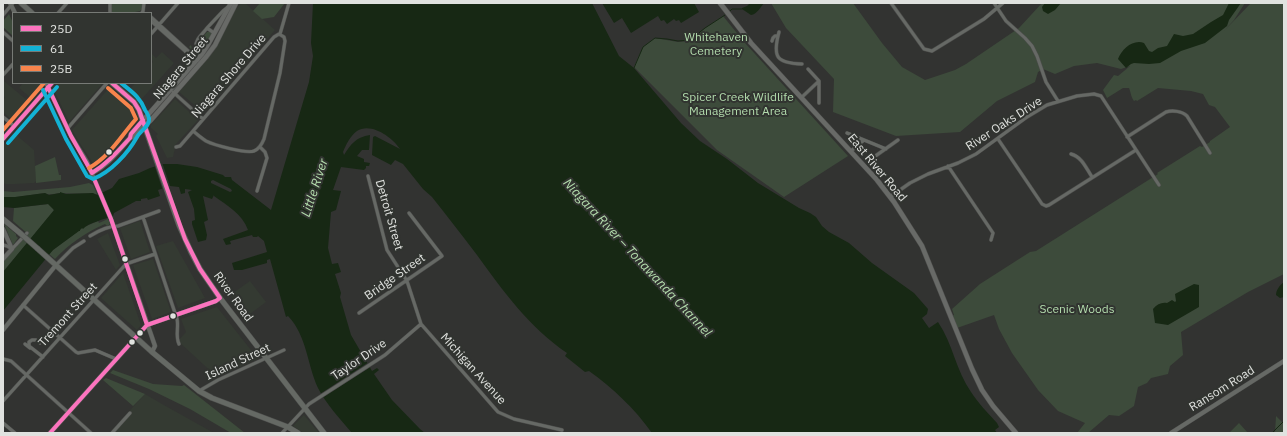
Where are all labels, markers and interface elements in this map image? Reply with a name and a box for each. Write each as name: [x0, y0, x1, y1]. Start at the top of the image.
legend: [12, 12, 152, 84]
text: 25D: [50, 21, 72, 36]
street label: Niagara Shore Drive: [189, 31, 269, 121]
park label: Whitehaven Cemetery: [684, 31, 748, 59]
street label: Niagara Street: [151, 34, 211, 102]
text: 61: [50, 41, 64, 56]
text: 25B: [50, 61, 72, 76]
park label: Spicer Creek Wildlife Management Area: [682, 91, 794, 119]
street label: River Oaks Drive: [963, 94, 1045, 154]
street label: East River Road: [844, 131, 910, 205]
unlabelled marker: [104, 147, 114, 157]
water label: Little River: [298, 157, 332, 219]
water label: Niagara River – Tonawanda Channel: [560, 176, 714, 340]
street label: Detroit Street: [372, 178, 406, 252]
street label: Bridge Street: [362, 251, 428, 303]
unlabelled marker: [120, 254, 130, 264]
street label: River Road: [210, 269, 256, 325]
street label: Tremont Street: [35, 280, 101, 350]
park label: Scenic Woods: [1040, 303, 1114, 317]
unlabelled marker: [168, 311, 178, 321]
unlabelled marker: [135, 328, 145, 338]
street label: Michigan Avenue: [437, 330, 509, 408]
street label: Taylor Drive: [329, 336, 389, 384]
unlabelled marker: [127, 337, 137, 347]
street label: Island Street: [203, 341, 273, 383]
street label: Ransom Road: [1187, 363, 1257, 415]

